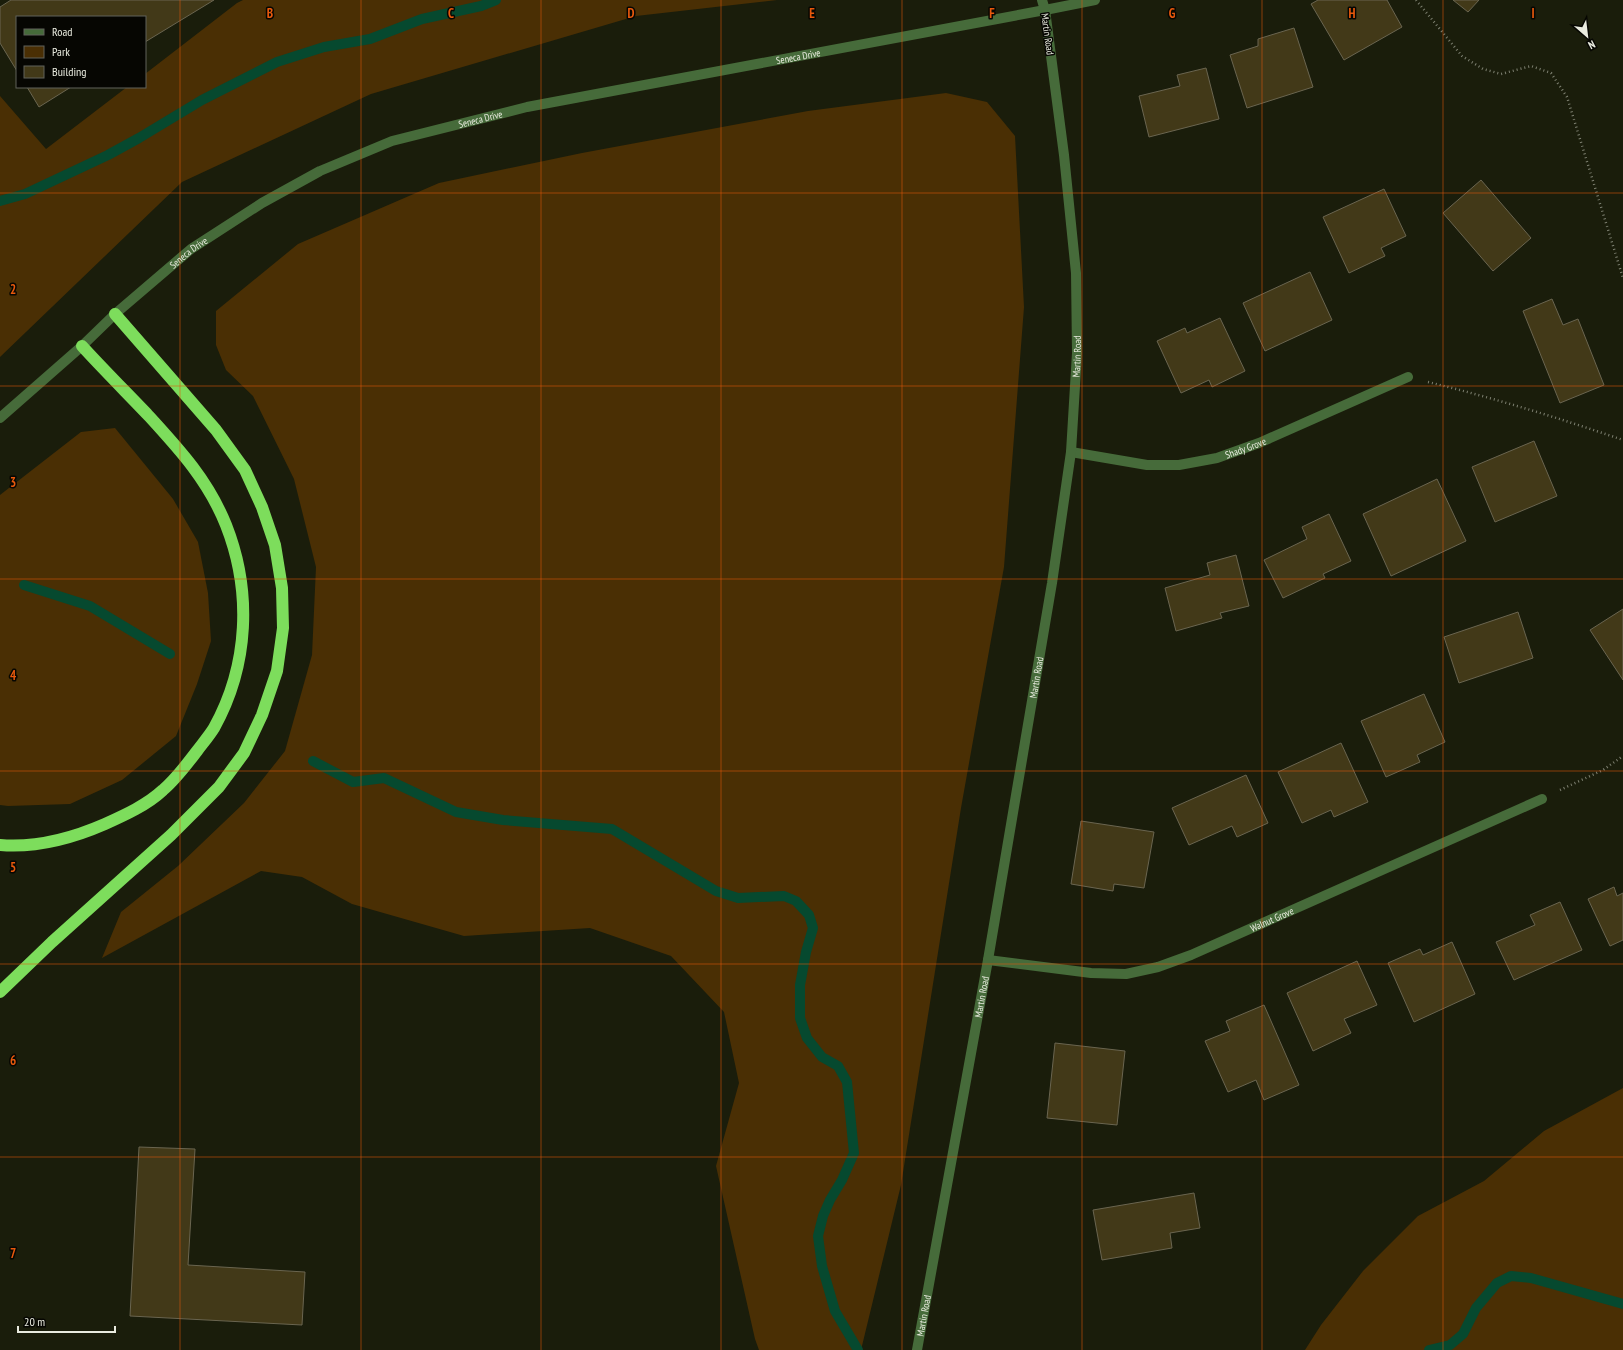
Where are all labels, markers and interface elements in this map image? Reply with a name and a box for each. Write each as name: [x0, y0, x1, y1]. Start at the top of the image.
text: B: [267, 5, 273, 22]
text: C: [448, 5, 454, 22]
text: D: [628, 5, 635, 22]
text: E: [809, 5, 815, 22]
text: F: [989, 5, 995, 22]
text: G: [1169, 5, 1176, 22]
text: H: [1349, 5, 1356, 22]
text: I: [1531, 5, 1535, 22]
street label: Martin Road: [1038, 12, 1057, 56]
legend: [16, 16, 146, 88]
north arrow: [1567, 16, 1607, 56]
text: Road: [52, 24, 72, 39]
text: N: [1586, 37, 1598, 52]
text: Park: [52, 44, 70, 59]
street label: Seneca Drive: [775, 46, 821, 67]
text: Building: [52, 64, 87, 79]
street label: Seneca Drive: [457, 107, 504, 131]
street label: Seneca Drive: [167, 234, 210, 272]
text: 2: [10, 281, 16, 298]
street label: Martin Road: [1070, 335, 1084, 378]
street label: Shady Grove: [1223, 435, 1268, 462]
text: 3: [10, 474, 16, 491]
street label: Martin Road: [1027, 656, 1046, 699]
text: 4: [10, 667, 17, 684]
text: 5: [10, 859, 16, 876]
street label: Walnut Grove: [1248, 904, 1296, 935]
street label: Martin Road: [972, 975, 992, 1019]
text: 6: [10, 1052, 16, 1069]
text: 7: [10, 1245, 16, 1262]
street label: Martin Road: [914, 1294, 934, 1337]
scale bar: [18, 1308, 115, 1334]
text: 20 m: [24, 1314, 45, 1329]

